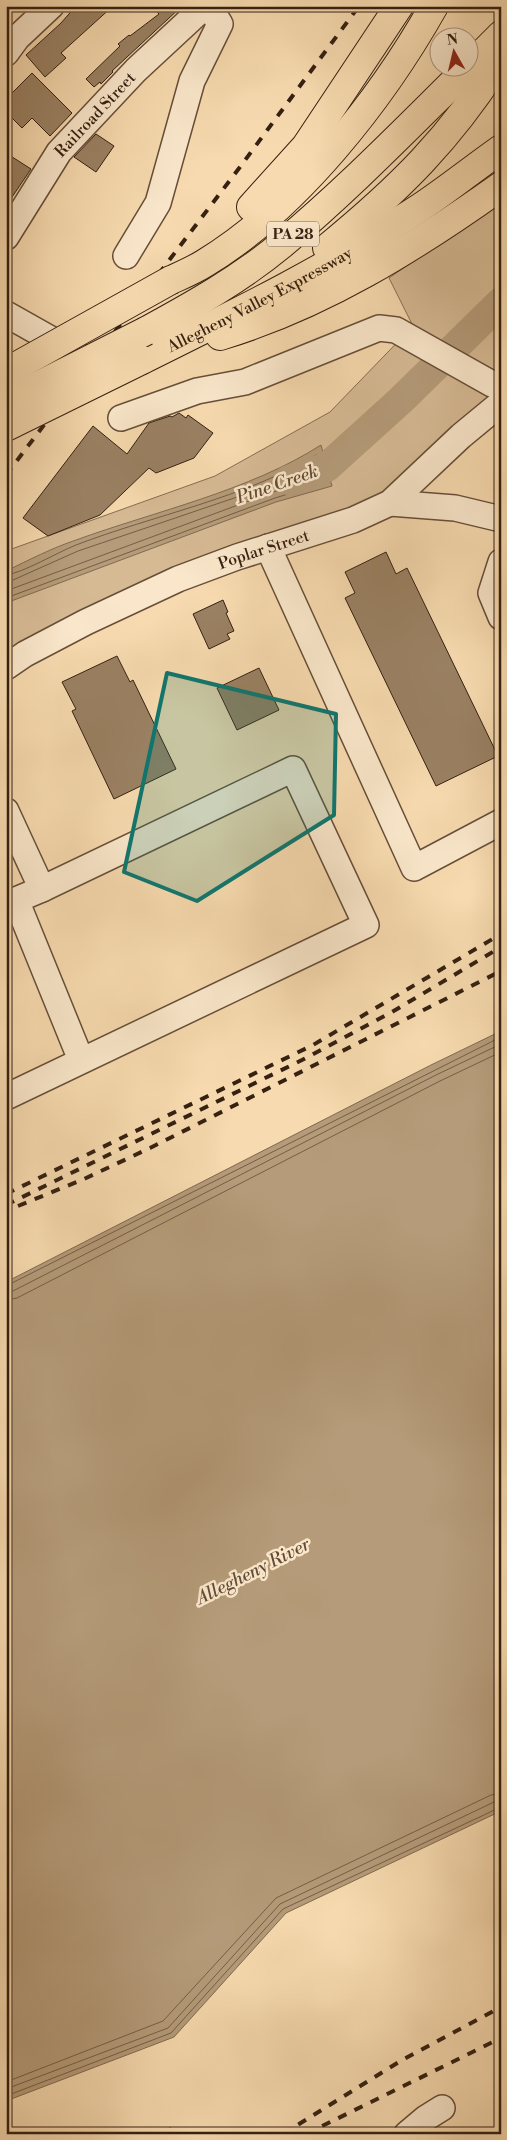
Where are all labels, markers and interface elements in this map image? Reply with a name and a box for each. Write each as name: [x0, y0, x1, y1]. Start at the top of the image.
north arrow: [430, 28, 480, 78]
text: N: [446, 30, 459, 50]
street label: Railroad Street: [50, 68, 140, 162]
road number: PA 28: [267, 222, 319, 246]
street label: Allegheny Valley Expressway: [163, 243, 356, 358]
water label: Pine Creek: [232, 460, 321, 510]
street label: Poplar Street: [215, 526, 312, 574]
water label: Allegheny River: [191, 1533, 314, 1611]

